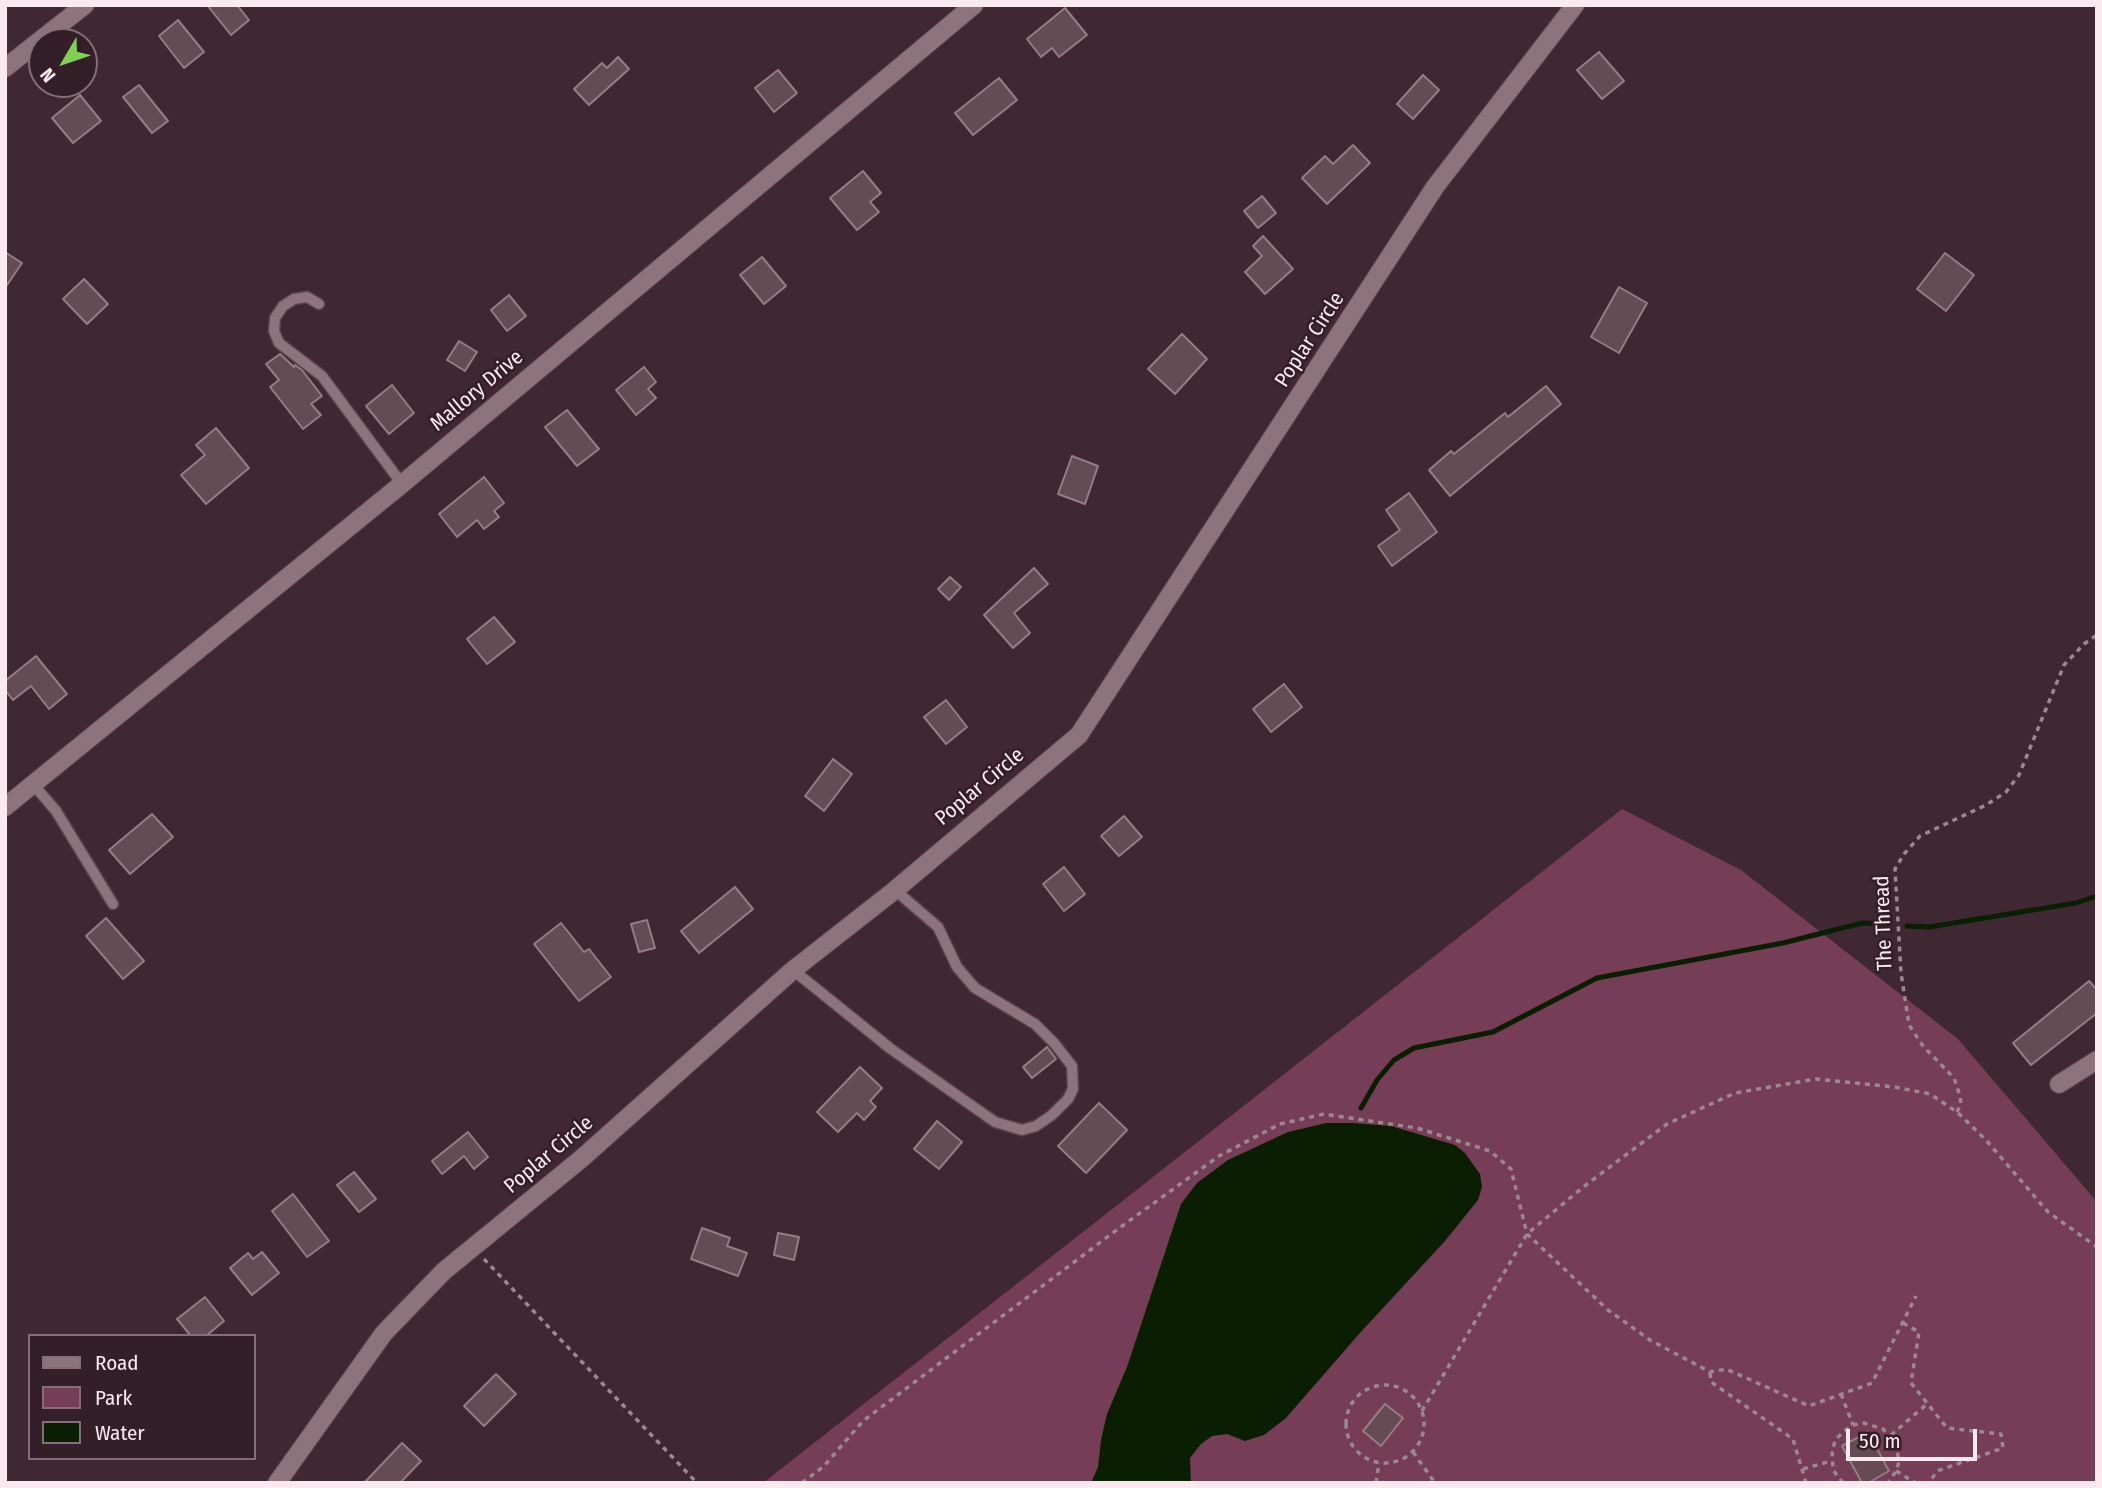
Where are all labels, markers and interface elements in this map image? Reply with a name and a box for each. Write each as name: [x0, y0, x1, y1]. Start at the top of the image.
north arrow: [28, 28, 98, 98]
text: N: [35, 64, 60, 87]
street label: Poplar Circle: [1270, 288, 1350, 392]
street label: Mallory Drive: [426, 345, 528, 437]
street label: Poplar Circle: [931, 743, 1029, 831]
street label: The Thread: [1870, 875, 1898, 971]
street label: Poplar Circle: [500, 1111, 598, 1199]
legend: [28, 1334, 256, 1460]
text: Road: [95, 1350, 139, 1376]
text: Park: [95, 1385, 132, 1411]
scale bar: [1850, 1414, 1981, 1458]
text: Water: [95, 1420, 145, 1446]
text: 50 m: [1859, 1428, 1901, 1454]

